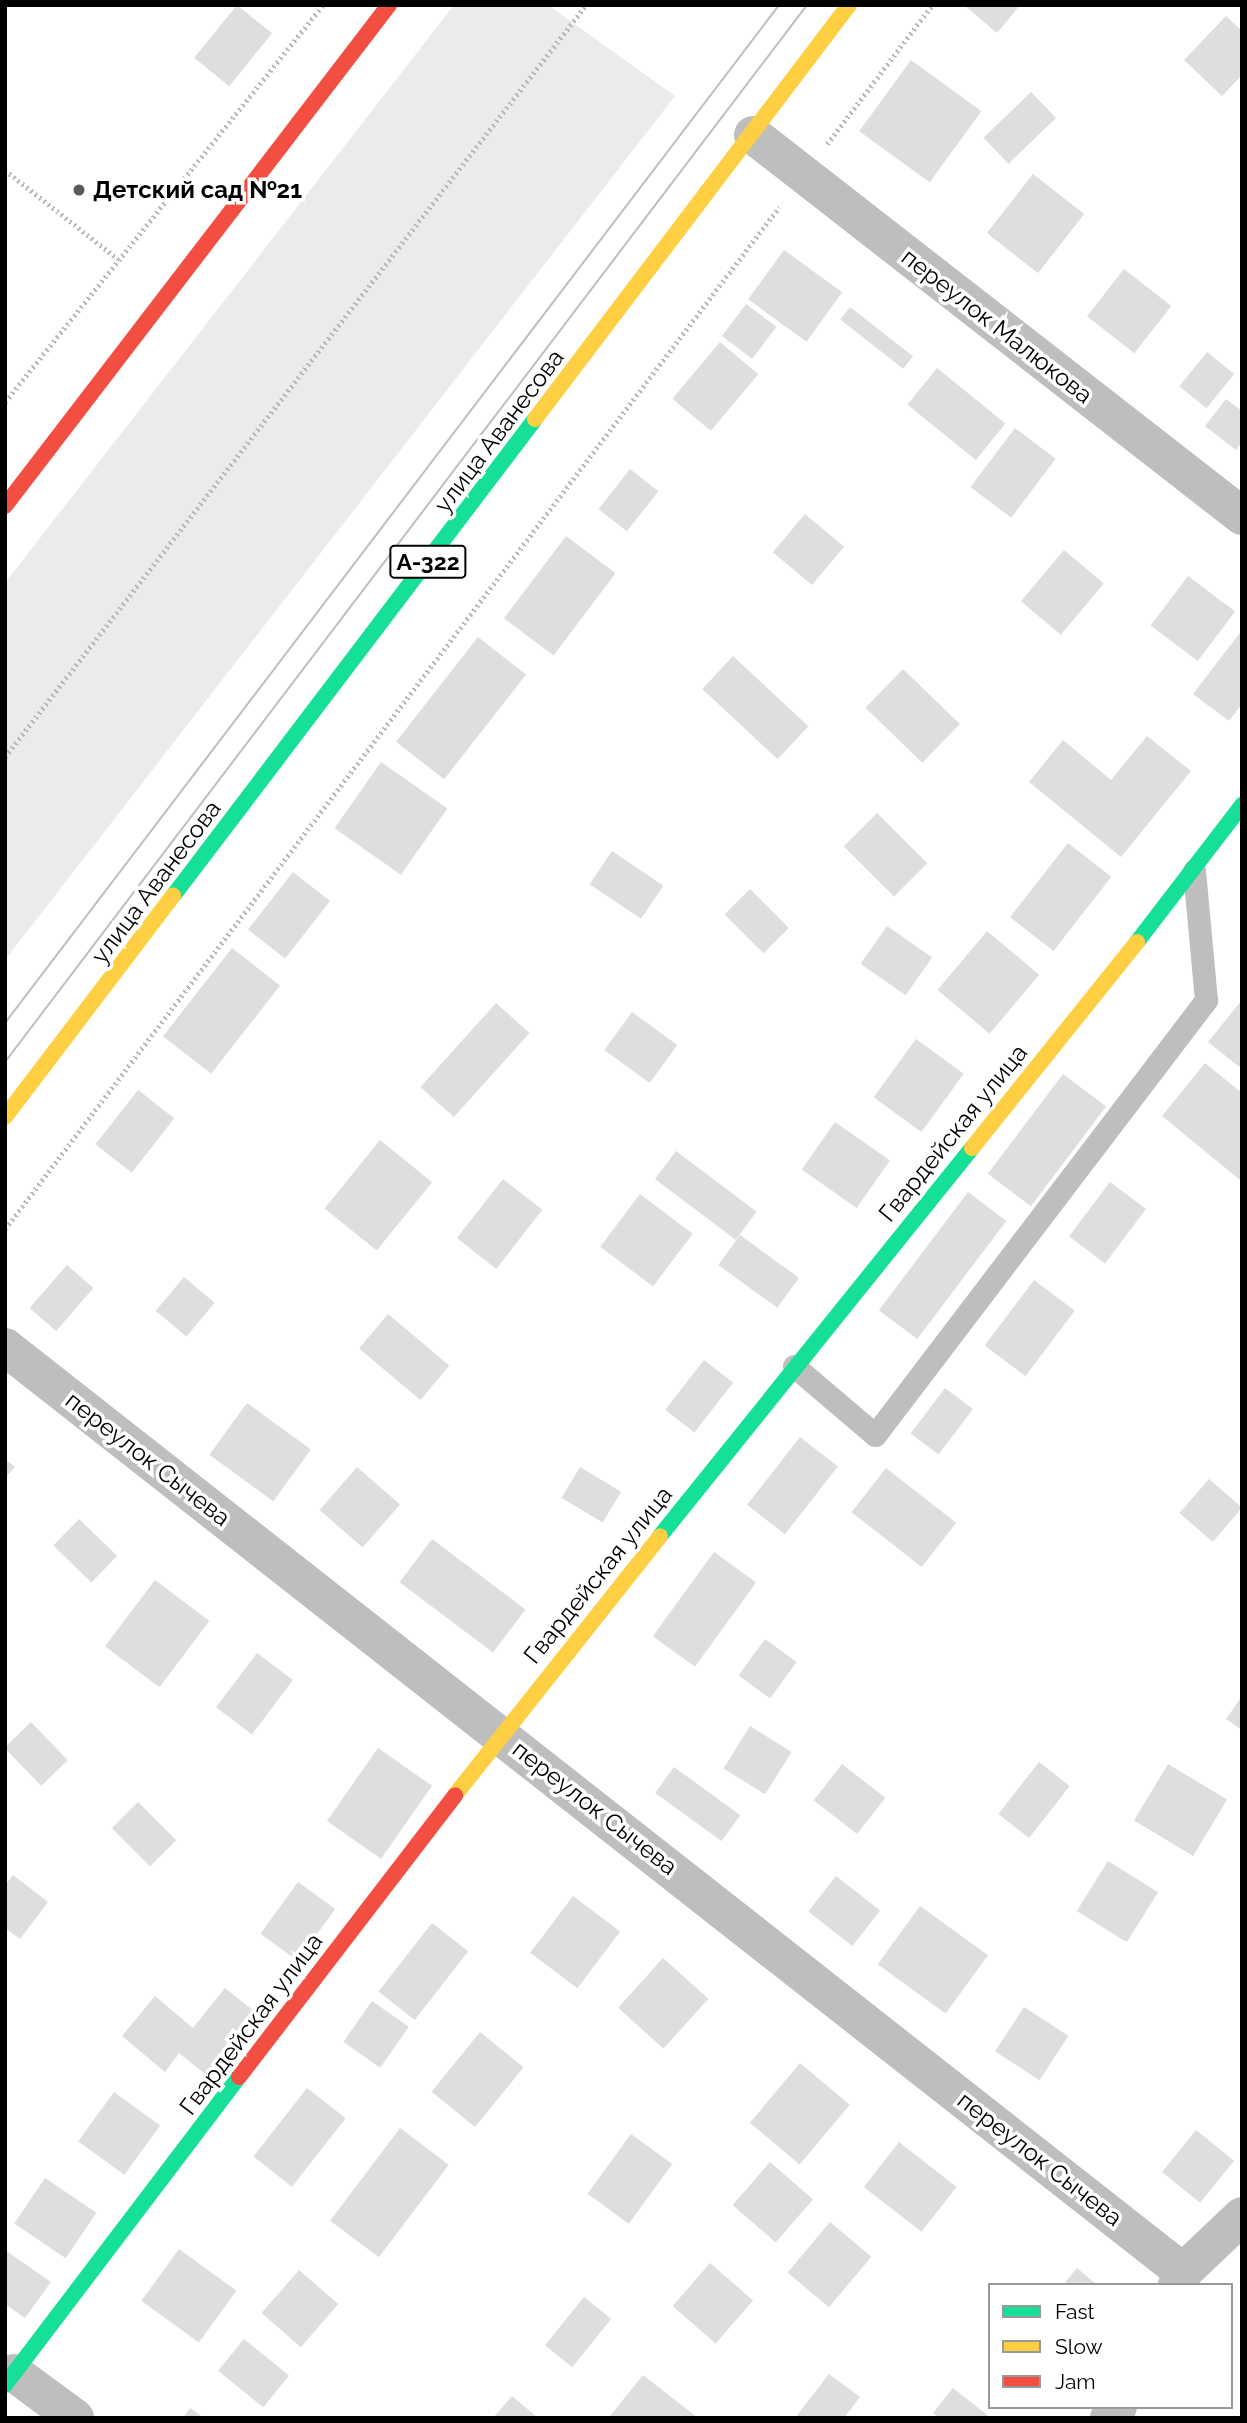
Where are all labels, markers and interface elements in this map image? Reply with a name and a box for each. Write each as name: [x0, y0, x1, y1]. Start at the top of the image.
place label: Детский сад №21: [93, 176, 302, 204]
marker: Детский сад №21: [71, 182, 87, 198]
street label: переулок Малюкова: [896, 243, 1098, 409]
street label: улица Аванесова: [428, 343, 570, 519]
road number: А-322: [388, 542, 468, 582]
street label: улица Аванесова: [85, 794, 227, 970]
street label: Гвардейская улица: [872, 1038, 1034, 1228]
street label: переулок Сычева: [60, 1386, 236, 1532]
street label: Гвардейская улица: [517, 1480, 679, 1670]
street label: переулок Сычева: [507, 1735, 683, 1881]
street label: Гвардейская улица: [173, 1927, 329, 2121]
street label: переулок Сычева: [952, 2086, 1128, 2232]
legend: [988, 2283, 1233, 2409]
text: Fast: [1055, 2299, 1095, 2324]
text: Slow: [1055, 2334, 1103, 2359]
text: Jam: [1055, 2369, 1096, 2394]

